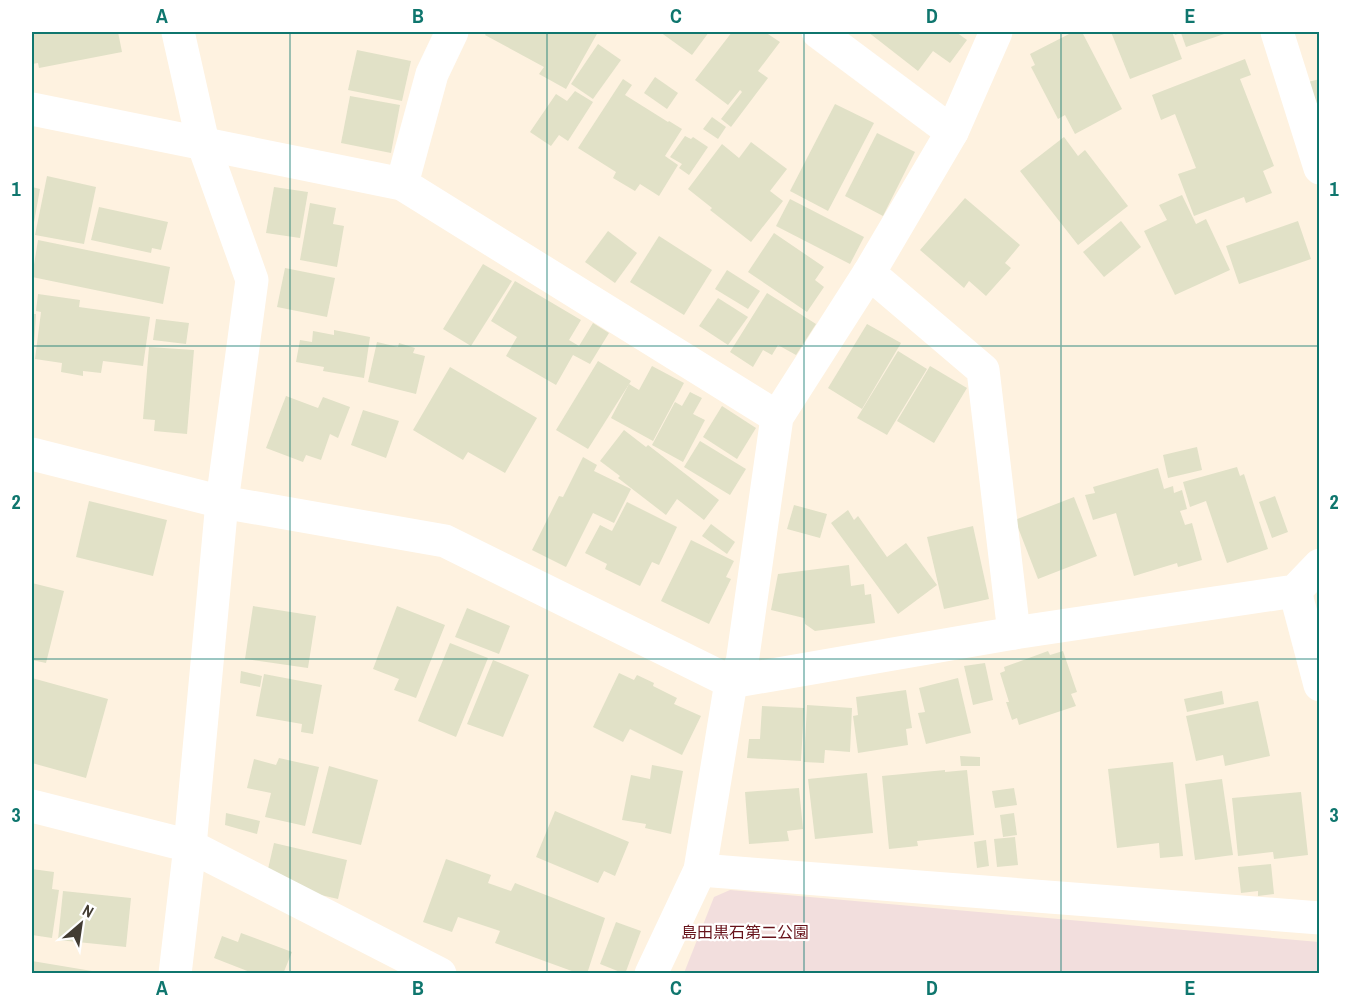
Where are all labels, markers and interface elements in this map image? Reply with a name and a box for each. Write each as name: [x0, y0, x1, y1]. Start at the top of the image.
text: A: [156, 2, 168, 29]
text: B: [412, 2, 424, 29]
text: C: [670, 2, 682, 29]
text: D: [926, 2, 938, 29]
text: E: [1185, 2, 1196, 29]
text: 1: [11, 175, 21, 202]
text: 1: [1329, 175, 1339, 202]
text: 2: [11, 488, 21, 515]
text: 2: [1329, 488, 1339, 515]
text: 3: [11, 801, 21, 828]
text: 3: [1329, 801, 1339, 828]
north arrow: [51, 894, 111, 954]
text: N: [79, 899, 98, 923]
park label: 島田黒石第二公園: [681, 921, 809, 943]
text: A: [156, 974, 168, 1001]
text: B: [412, 974, 424, 1001]
text: C: [670, 974, 682, 1001]
text: D: [926, 974, 938, 1001]
text: E: [1185, 974, 1196, 1001]

